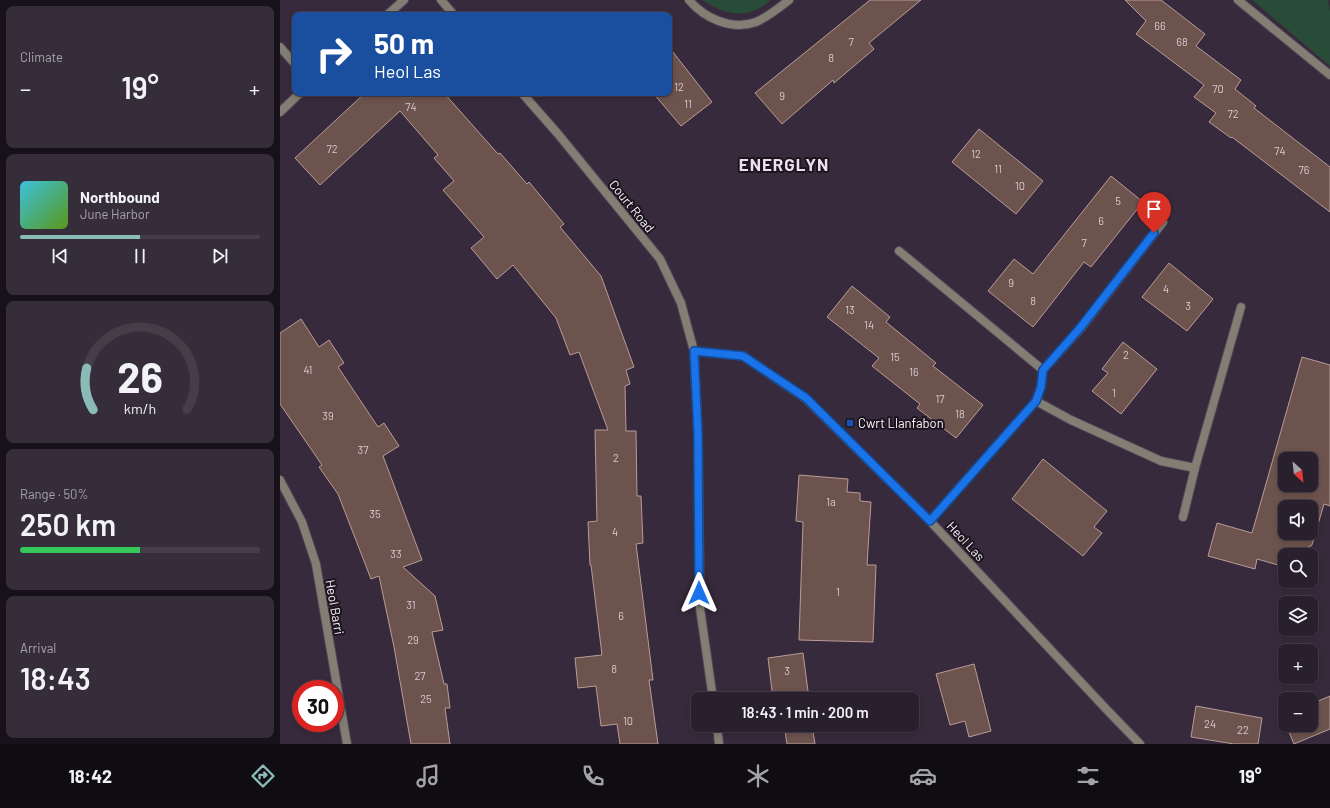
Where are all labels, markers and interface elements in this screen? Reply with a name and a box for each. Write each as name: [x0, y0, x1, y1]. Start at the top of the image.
house number: 66: [1154, 19, 1166, 32]
text: 50 m: [374, 26, 434, 60]
icon: right: [308, 28, 360, 80]
house number: 7: [848, 35, 854, 48]
house number: 68: [1176, 35, 1188, 48]
text: Climate: [20, 49, 63, 65]
house number: 8: [828, 51, 834, 64]
text: Heol Las: [374, 60, 441, 82]
text: 19°: [121, 69, 159, 105]
text: −: [20, 75, 31, 101]
text: +: [249, 75, 260, 101]
house number: 12: [674, 80, 684, 93]
house number: 70: [1212, 82, 1224, 95]
house number: 9: [779, 89, 785, 102]
house number: 11: [684, 97, 692, 110]
house number: 74: [405, 100, 417, 113]
house number: 72: [1227, 107, 1239, 120]
house number: 72: [326, 142, 338, 155]
house number: 74: [1274, 144, 1286, 157]
house number: 12: [971, 147, 981, 160]
district label: ENERGLYN: [739, 154, 829, 174]
house number: 11: [994, 162, 1002, 175]
house number: 76: [1299, 163, 1310, 176]
street label: Court Road: [606, 177, 658, 235]
house number: 10: [1015, 179, 1025, 192]
text: Northbound: [80, 188, 160, 206]
pin: [1137, 192, 1171, 233]
house number: 5: [1115, 194, 1121, 207]
icon: arrive: [1143, 198, 1165, 220]
text: June Harbor: [80, 206, 150, 222]
house number: 6: [1098, 214, 1104, 227]
house number: 7: [1081, 236, 1087, 249]
icon: previous: [49, 245, 71, 267]
icon: pause: [129, 245, 151, 267]
icon: next: [209, 245, 231, 267]
house number: 9: [1008, 276, 1014, 289]
house number: 4: [1163, 282, 1169, 295]
house number: 8: [1030, 294, 1036, 307]
house number: 3: [1185, 299, 1191, 312]
house number: 13: [845, 303, 855, 316]
house number: 14: [864, 318, 874, 331]
house number: 2: [1123, 348, 1129, 361]
house number: 15: [890, 350, 900, 363]
text: 26: [117, 351, 163, 401]
house number: 41: [304, 363, 312, 376]
house number: 16: [909, 365, 919, 378]
house number: 1: [1112, 386, 1116, 399]
house number: 17: [935, 392, 945, 405]
text: km/h: [124, 400, 156, 417]
house number: 18: [955, 407, 965, 420]
house number: 39: [322, 409, 334, 422]
place label: Cwrt Llanfabon: [858, 415, 944, 431]
marker: Cwrt Llanfabon: [845, 418, 855, 428]
house number: 37: [358, 443, 368, 456]
house number: 2: [613, 451, 619, 464]
north arrow: [1278, 452, 1318, 492]
map controls: [1278, 452, 1318, 732]
text: Range · 50%: [20, 486, 88, 502]
house number: 1a: [826, 495, 836, 508]
button: sound: [1278, 500, 1318, 540]
text: 250 km: [20, 506, 116, 542]
house number: 35: [369, 507, 381, 520]
street label: Heol Las: [944, 518, 988, 564]
house number: 4: [612, 525, 618, 538]
house number: 33: [390, 547, 402, 560]
button: search: [1278, 548, 1318, 588]
position arrow: [678, 572, 720, 614]
street label: Heol Barri: [322, 578, 348, 636]
house number: 1: [836, 585, 840, 598]
button: layers: [1278, 596, 1318, 636]
house number: 31: [406, 598, 416, 611]
house number: 6: [618, 609, 624, 622]
house number: 29: [407, 633, 419, 646]
text: Arrival: [20, 640, 56, 656]
button: +: [1278, 644, 1318, 684]
text: 18:43: [20, 660, 91, 696]
house number: 8: [611, 662, 617, 675]
house number: 3: [784, 664, 790, 677]
house number: 27: [414, 669, 426, 682]
speed limit sign: 30: [292, 680, 344, 732]
house number: 25: [420, 692, 432, 705]
button: −: [1278, 692, 1318, 732]
text: 18:43 · 1 min · 200 m: [741, 703, 869, 721]
house number: 10: [623, 714, 633, 727]
house number: 24: [1204, 717, 1216, 730]
house number: 22: [1237, 723, 1249, 736]
icon: directions: [249, 762, 277, 790]
icon: music: [414, 762, 442, 790]
icon: phone: [579, 762, 607, 790]
icon: climate: [744, 762, 772, 790]
icon: car: [909, 762, 937, 790]
icon: filters: [1074, 762, 1102, 790]
text: 18:42: [68, 765, 112, 787]
text: 19°: [1239, 765, 1261, 787]

